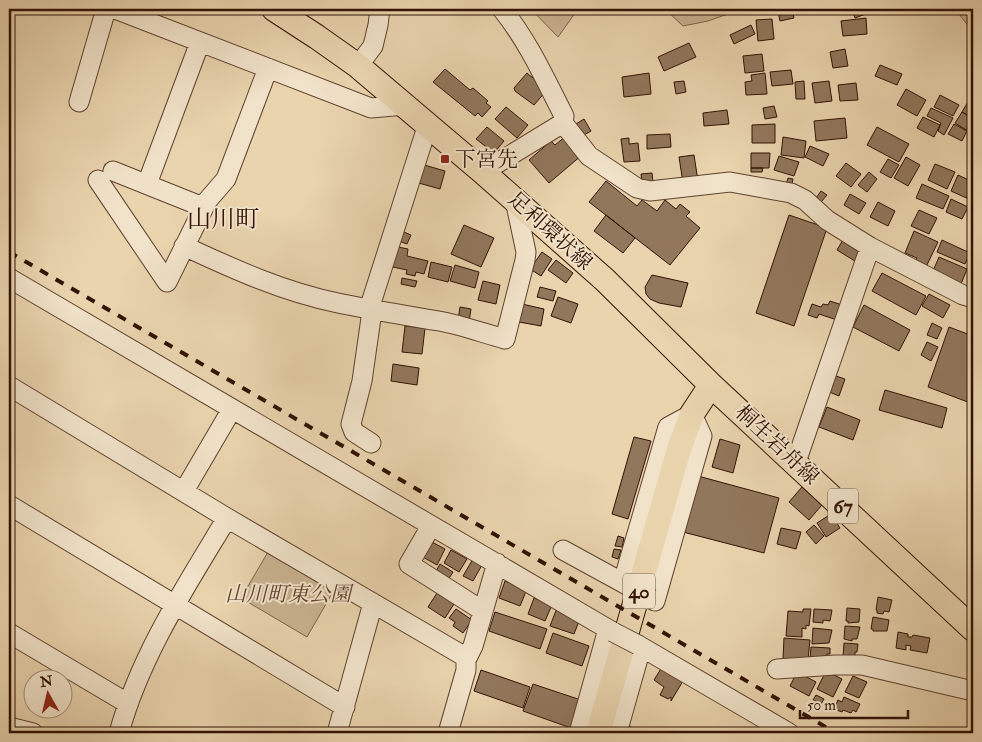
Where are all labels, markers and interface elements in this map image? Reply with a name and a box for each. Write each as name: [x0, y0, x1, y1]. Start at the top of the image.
place label: 下宮先: [455, 146, 518, 173]
marker: 下宮先: [439, 153, 451, 165]
street label: 足利環状線: [502, 186, 598, 276]
district label: 山川町: [187, 204, 259, 235]
street label: 桐生岩舟線: [729, 399, 825, 491]
road number: 67: [828, 488, 858, 524]
road number: 40: [623, 574, 655, 608]
park label: 山川町東公園: [225, 581, 354, 608]
north arrow: [22, 670, 72, 720]
text: N: [38, 672, 54, 691]
scale bar: [800, 687, 907, 719]
text: 50 m: [807, 696, 836, 715]

